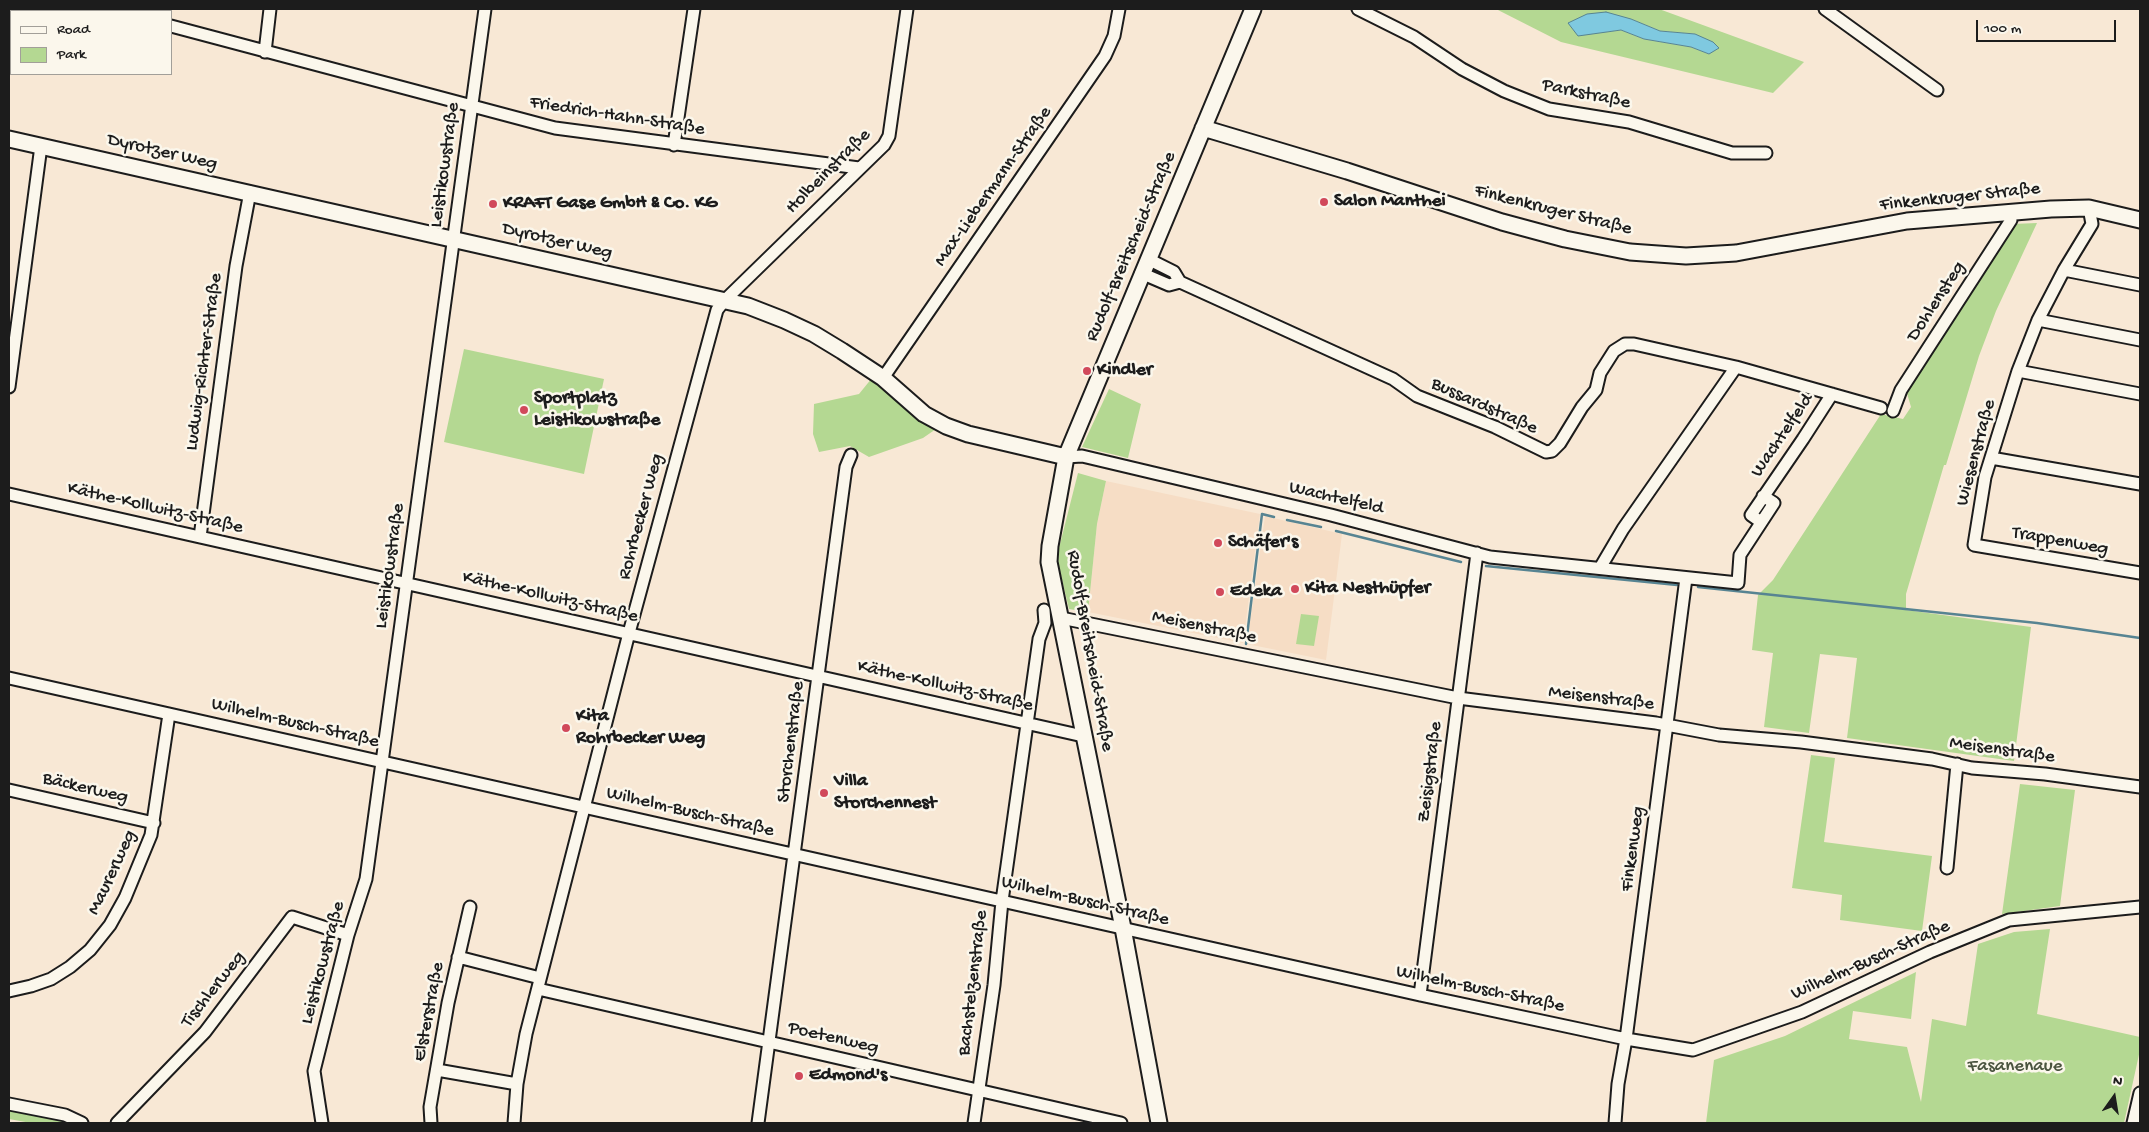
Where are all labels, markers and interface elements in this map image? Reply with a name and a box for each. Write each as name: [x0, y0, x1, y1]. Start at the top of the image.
legend: [10, 10, 172, 75]
scale bar: [1979, 10, 2119, 42]
text: 100 m: [1984, 20, 2021, 38]
text: Road: [57, 21, 90, 39]
text: Park: [57, 46, 86, 64]
street label: Parkstraße: [1540, 75, 1632, 115]
street label: Friedrich-Hahn-Straße: [528, 92, 706, 142]
street label: Leistikowstraße: [426, 101, 466, 229]
street label: Max-Liebermann-Straße: [930, 102, 1058, 272]
street label: Holbeinstraße: [782, 125, 876, 219]
street label: Dyrotzer Weg: [105, 129, 219, 177]
street label: Rudolf-Breitscheid-Straße: [1082, 149, 1182, 345]
street label: Finkenkruger Straße: [1879, 178, 2041, 218]
street label: Finkenkruger Straße: [1472, 180, 1634, 242]
place label: Salon Manthei: [1334, 191, 1446, 213]
place label: KRAFT Gase GmbH & Co. KG: [503, 193, 717, 215]
marker: Salon Manthei: [1318, 196, 1330, 208]
marker: KRAFT Gase GmbH & Co. KG: [487, 198, 499, 210]
street label: Dyrotzer Weg: [500, 218, 614, 266]
street label: Dohlensteg: [1903, 258, 1971, 346]
street label: Ludwig-Richter-Straße: [181, 272, 229, 452]
place label: Kindler: [1097, 360, 1152, 382]
marker: Kindler: [1081, 365, 1093, 377]
street label: Bussardstraße: [1427, 373, 1541, 441]
place label: Sportplatz Leistikowstraße: [534, 388, 660, 432]
street label: Wachtelfeld: [1747, 390, 1819, 482]
street label: Wiesenstraße: [1952, 397, 2002, 509]
marker: Sportplatz Leistikowstraße: [518, 404, 530, 416]
street label: Rohrbecker Weg: [614, 452, 670, 582]
street label: Wachtelfeld: [1287, 477, 1385, 521]
street label: Käthe-Kollwitz-Straße: [65, 478, 245, 540]
street label: Leistikowstraße: [371, 502, 411, 630]
street label: Trappenweg: [2010, 522, 2110, 562]
place label: Schäfer's: [1228, 532, 1298, 554]
marker: Schäfer's: [1212, 537, 1224, 549]
street label: Rudolf-Breitscheid-Straße: [1060, 549, 1118, 753]
street label: Käthe-Kollwitz-Straße: [460, 567, 640, 629]
place label: Kita Nesthüpfer: [1305, 578, 1430, 600]
place label: Edeka: [1230, 581, 1282, 603]
marker: Kita Nesthüpfer: [1289, 583, 1301, 595]
marker: Edeka: [1214, 586, 1226, 598]
street label: Meisenstraße: [1150, 606, 1258, 650]
street label: Käthe-Kollwitz-Straße: [855, 656, 1035, 718]
street label: Storchenstraße: [773, 680, 811, 804]
street label: Meisenstraße: [1547, 681, 1655, 717]
street label: Wilhelm-Busch-Straße: [209, 694, 381, 754]
place label: Kita Rohrbecker Weg: [576, 706, 705, 750]
street label: Zeisigstraße: [1413, 720, 1449, 824]
marker: Kita Rohrbecker Weg: [560, 722, 572, 734]
street label: Meisenstraße: [1948, 732, 2056, 770]
street label: Bäckerweg: [40, 768, 130, 810]
place label: Villa Storchennest: [834, 771, 936, 815]
street label: Wilhelm-Busch-Straße: [604, 783, 776, 843]
marker: Villa Storchennest: [818, 787, 830, 799]
street label: Finkenweg: [1617, 805, 1651, 893]
street label: Maurerweg: [83, 827, 143, 919]
street label: Wilhelm-Busch-Straße: [999, 872, 1171, 932]
street label: Leistikowstraße: [297, 899, 351, 1027]
street label: Bachstelzenstraße: [954, 909, 994, 1057]
street label: Wilhelm-Busch-Straße: [1788, 916, 1954, 1006]
street label: Tischlerweg: [177, 947, 251, 1033]
street label: Elsterstraße: [409, 960, 451, 1064]
street label: Wilhelm-Busch-Straße: [1394, 961, 1566, 1019]
street label: Poetenweg: [786, 1018, 880, 1060]
park label: Fasanenaue: [1968, 1056, 2062, 1078]
place label: Edmond's: [809, 1065, 887, 1087]
marker: Edmond's: [793, 1070, 805, 1082]
north arrow: [2089, 1072, 2139, 1122]
text: N: [2111, 1073, 2124, 1091]

